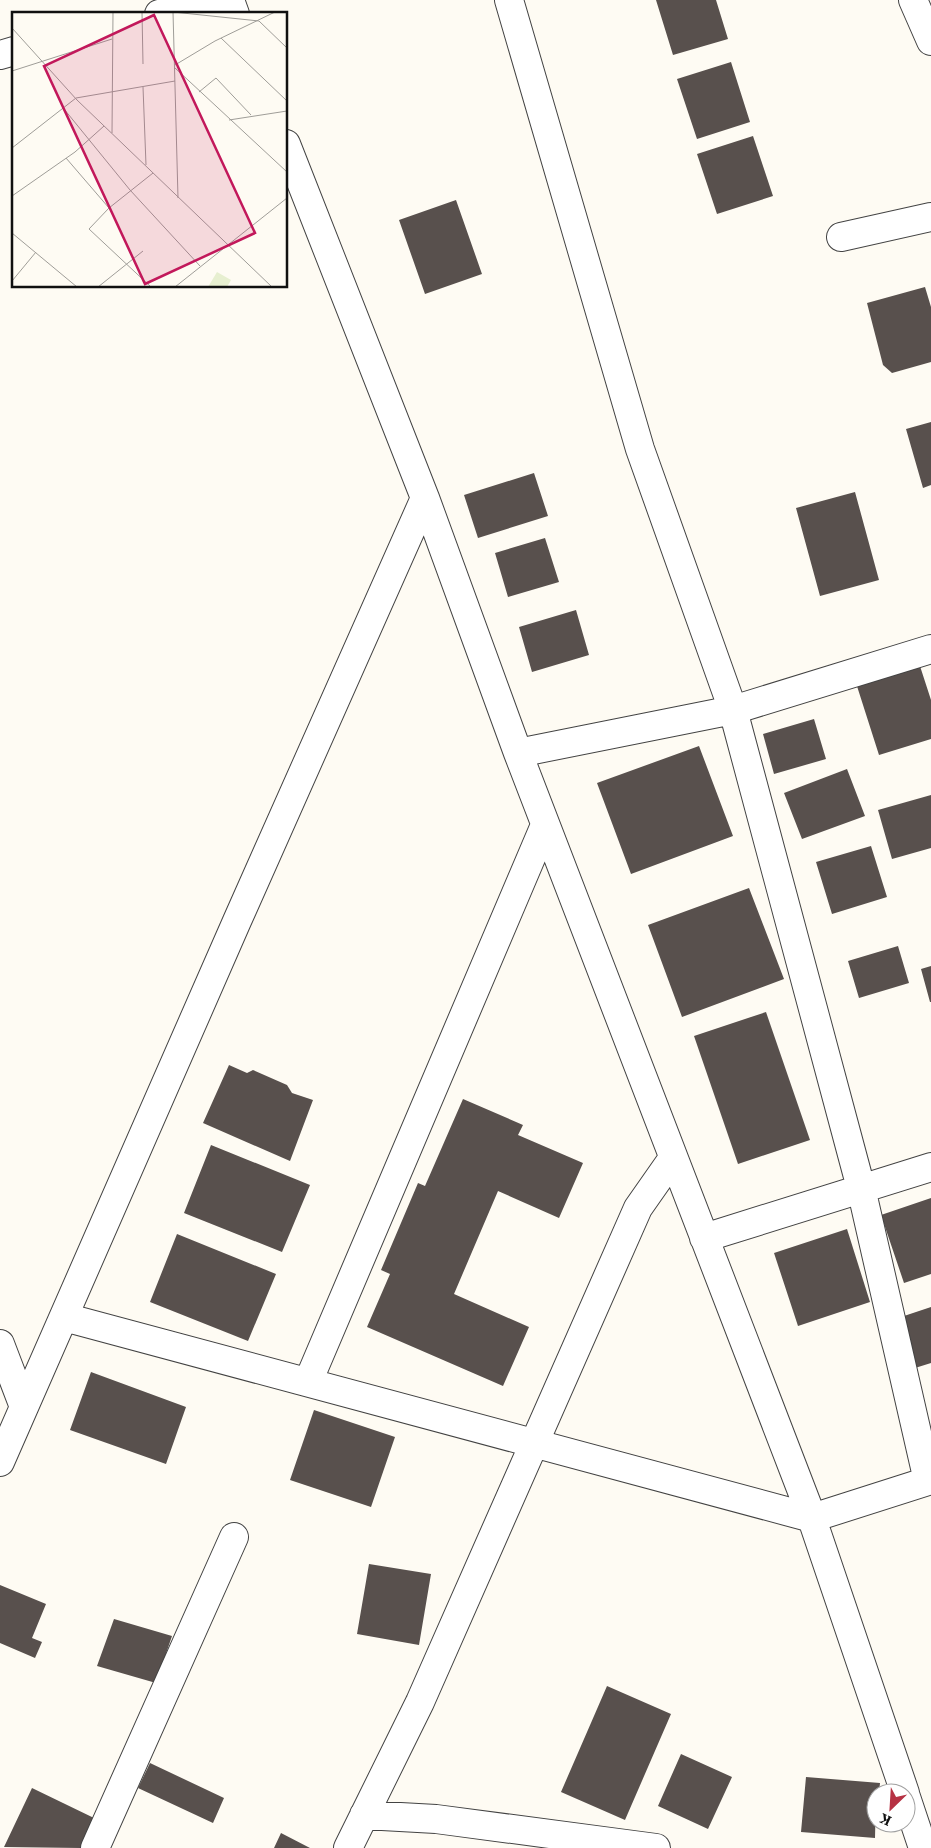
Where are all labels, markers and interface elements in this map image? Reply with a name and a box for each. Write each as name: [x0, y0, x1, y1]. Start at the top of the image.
inset map: [12, 12, 288, 288]
north arrow: [866, 1783, 916, 1833]
text: K: [877, 1809, 894, 1830]

